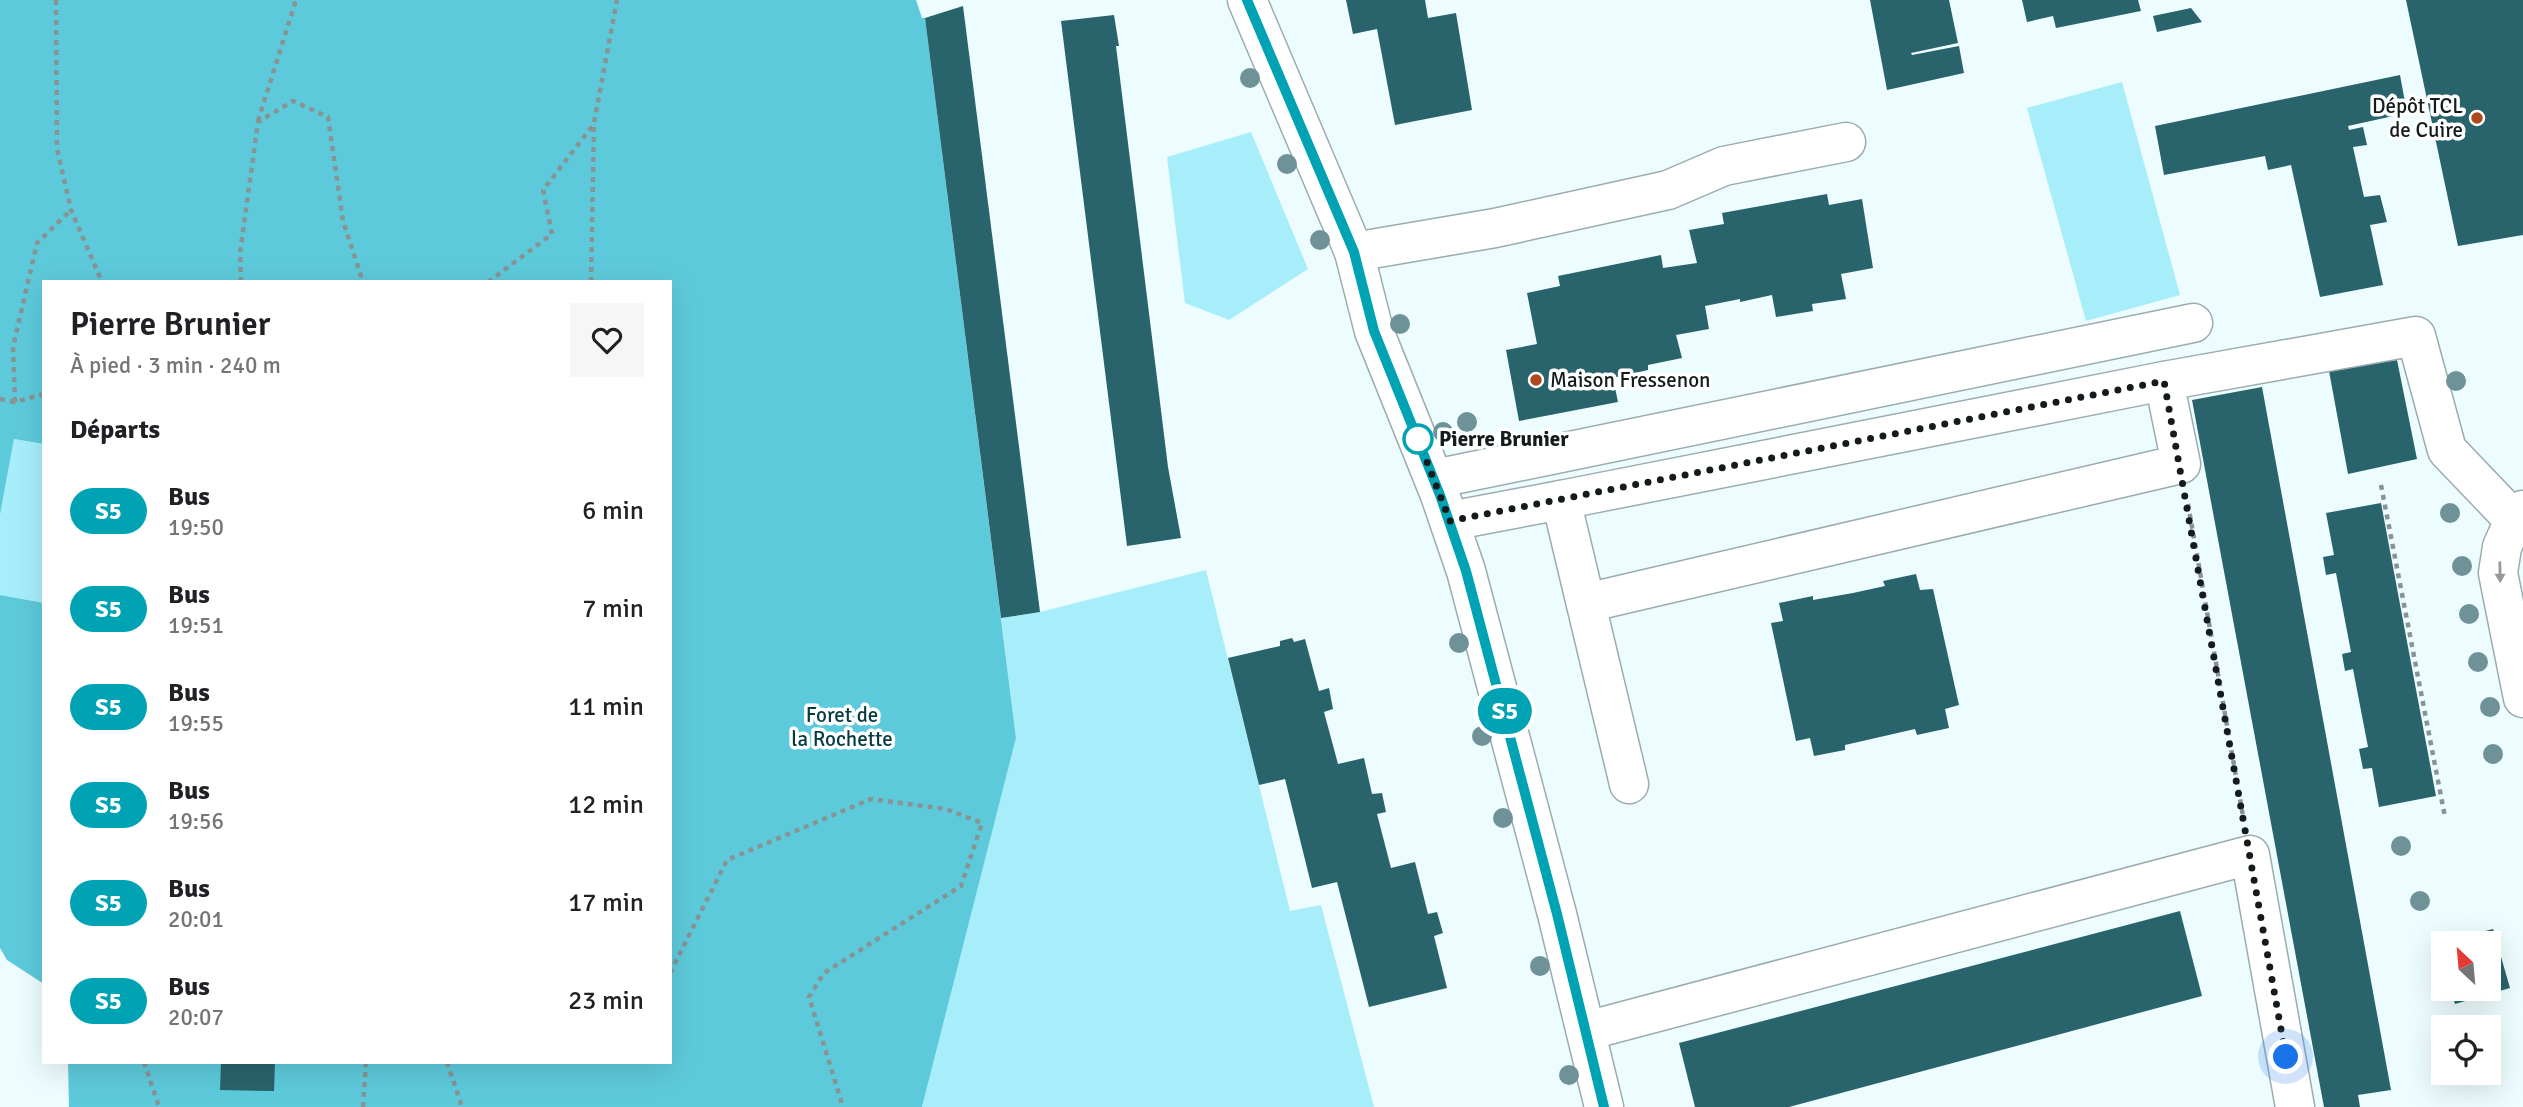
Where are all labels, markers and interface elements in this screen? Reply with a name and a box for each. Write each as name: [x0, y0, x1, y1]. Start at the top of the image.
place label: Dépôt TCL de Cuire: [2372, 93, 2463, 143]
marker: Dépôt TCL de Cuire: [2469, 110, 2485, 126]
button: heart: [570, 303, 644, 377]
text: Pierre Brunier: [70, 304, 270, 345]
text: À pied · 3 min · 240 m: [70, 351, 281, 380]
place label: Maison Fressenon: [1550, 367, 1711, 393]
marker: Maison Fressenon: [1528, 372, 1544, 388]
text: Départs: [70, 414, 160, 446]
marker: Pierre Brunier: [1403, 424, 1433, 454]
place label: Pierre Brunier: [1439, 426, 1569, 452]
text: Bus: [168, 481, 210, 513]
text: 6 min: [582, 495, 644, 527]
text: S5: [95, 496, 122, 526]
text: 19:50: [168, 513, 224, 542]
one-way arrow: [2494, 561, 2506, 583]
text: Bus: [168, 579, 210, 611]
text: 7 min: [582, 593, 644, 625]
text: S5: [95, 594, 122, 624]
text: 19:51: [168, 611, 224, 640]
text: Bus: [168, 677, 210, 709]
line badge: S5: [1474, 688, 1536, 734]
text: 11 min: [568, 691, 644, 723]
text: S5: [95, 692, 122, 722]
text: S5: [1492, 696, 1518, 726]
park label: Foret de la Rochette: [791, 702, 893, 752]
text: 19:55: [168, 709, 224, 738]
text: Bus: [168, 775, 210, 807]
text: 12 min: [568, 789, 644, 821]
text: S5: [95, 790, 122, 820]
text: 19:56: [168, 807, 224, 836]
text: Bus: [168, 873, 210, 905]
text: 17 min: [568, 887, 644, 919]
text: S5: [95, 888, 122, 918]
text: 20:01: [168, 905, 224, 934]
north arrow: [2431, 931, 2501, 1001]
map controls: [2431, 931, 2501, 1085]
text: Bus: [168, 971, 210, 1003]
text: 23 min: [568, 985, 644, 1017]
text: S5: [95, 986, 122, 1016]
text: 20:07: [168, 1003, 224, 1032]
button: locate: [2431, 1015, 2501, 1085]
your location: [2268, 1039, 2303, 1074]

